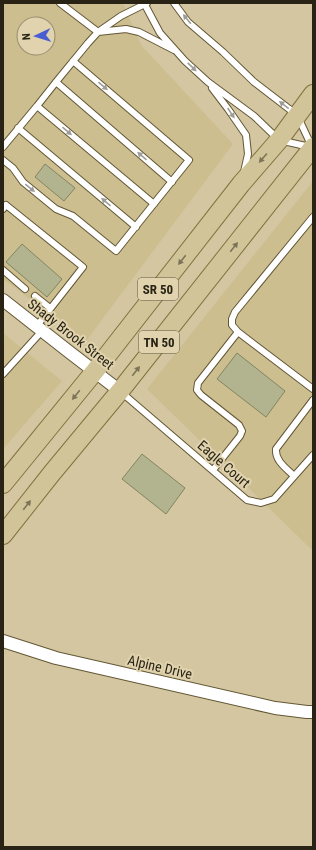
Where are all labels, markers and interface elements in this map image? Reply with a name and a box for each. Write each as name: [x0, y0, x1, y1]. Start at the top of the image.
one-way arrow: [182, 14, 191, 24]
north arrow: [16, 16, 56, 56]
text: N: [20, 33, 33, 40]
one-way arrow: [187, 62, 197, 72]
one-way arrow: [97, 82, 108, 91]
one-way arrow: [278, 101, 289, 109]
one-way arrow: [227, 108, 235, 118]
one-way arrow: [62, 127, 73, 136]
one-way arrow: [137, 152, 148, 161]
one-way arrow: [258, 153, 267, 163]
one-way arrow: [24, 183, 35, 192]
one-way arrow: [100, 198, 111, 207]
one-way arrow: [229, 242, 238, 253]
one-way arrow: [177, 254, 186, 265]
road number: SR 50: [138, 278, 178, 300]
street label: Shady Brook Street: [25, 295, 117, 373]
road number: TN 50: [139, 331, 179, 353]
one-way arrow: [131, 366, 140, 377]
one-way arrow: [71, 389, 80, 400]
street label: Eagle Court: [195, 437, 253, 491]
one-way arrow: [23, 499, 31, 510]
street label: Alpine Drive: [126, 652, 194, 682]

